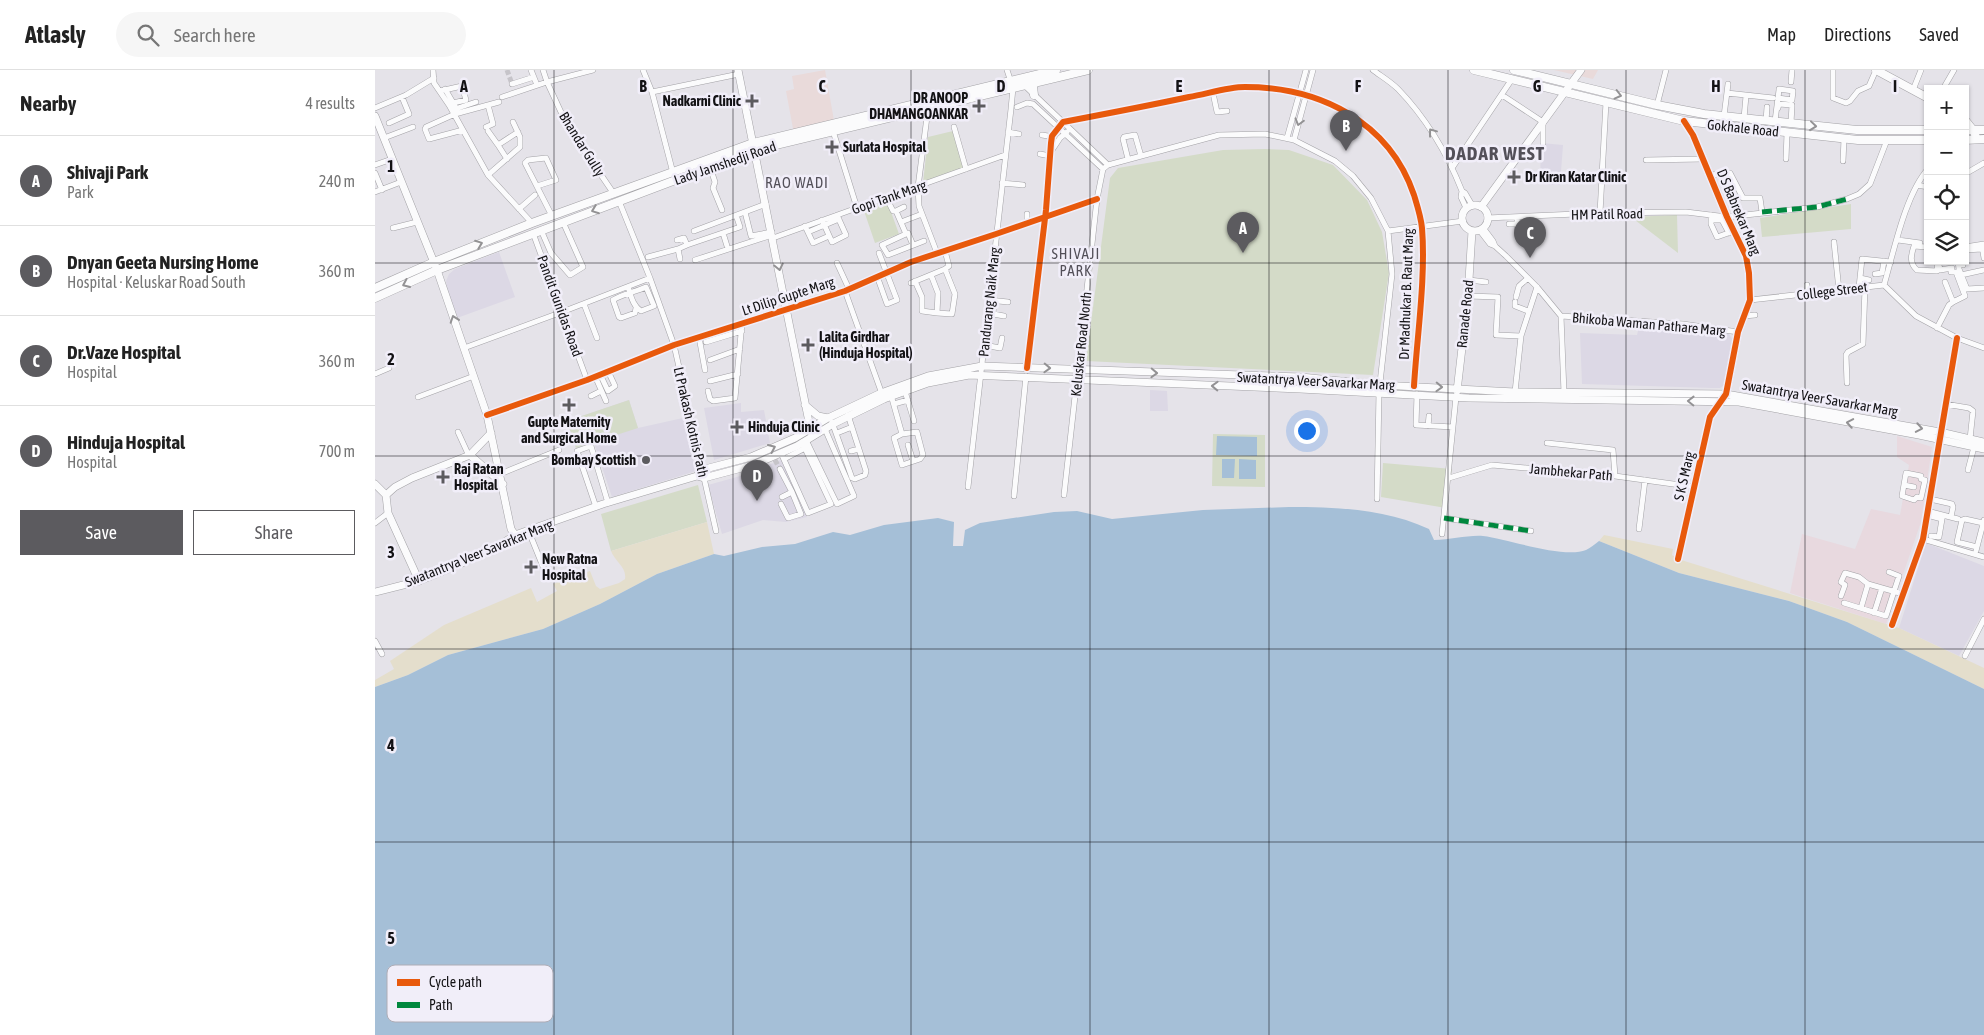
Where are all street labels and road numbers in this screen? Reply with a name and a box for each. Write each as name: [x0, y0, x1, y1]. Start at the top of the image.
street label: Bhandar Gully: [556, 109, 608, 179]
street label: Gokhale Road: [1706, 116, 1780, 140]
street label: Lady Jamshedji Road: [672, 138, 778, 188]
street label: D S Babrekar Marg: [1714, 166, 1764, 258]
street label: Gopi Tank Marg: [850, 177, 928, 217]
street label: HM Patil Road: [1571, 205, 1643, 223]
street label: Dr Madhukar B. Raut Marg: [1396, 228, 1416, 360]
street label: Pandurang Naik Marg: [975, 246, 1003, 358]
street label: Pandit Gunidas Road: [534, 253, 586, 359]
street label: Lt Dilip Gupte Marg: [740, 273, 836, 319]
street label: Ranade Road: [1453, 279, 1477, 349]
street label: College Street: [1796, 279, 1868, 303]
street label: Keluskar Road North: [1068, 291, 1094, 397]
street label: Bhikoba Waman Pathare Marg: [1572, 309, 1726, 339]
street label: Lt Prakash Kotnis Path: [671, 365, 711, 479]
street label: Swatantrya Veer Savarkar Marg: [1237, 369, 1395, 393]
street label: Swatantrya Veer Savarkar Marg: [1741, 376, 1899, 420]
street label: S K S Marg: [1671, 450, 1697, 502]
street label: Jambhekar Path: [1529, 460, 1613, 484]
street label: Swatantrya Veer Savarkar Marg: [403, 516, 555, 590]

